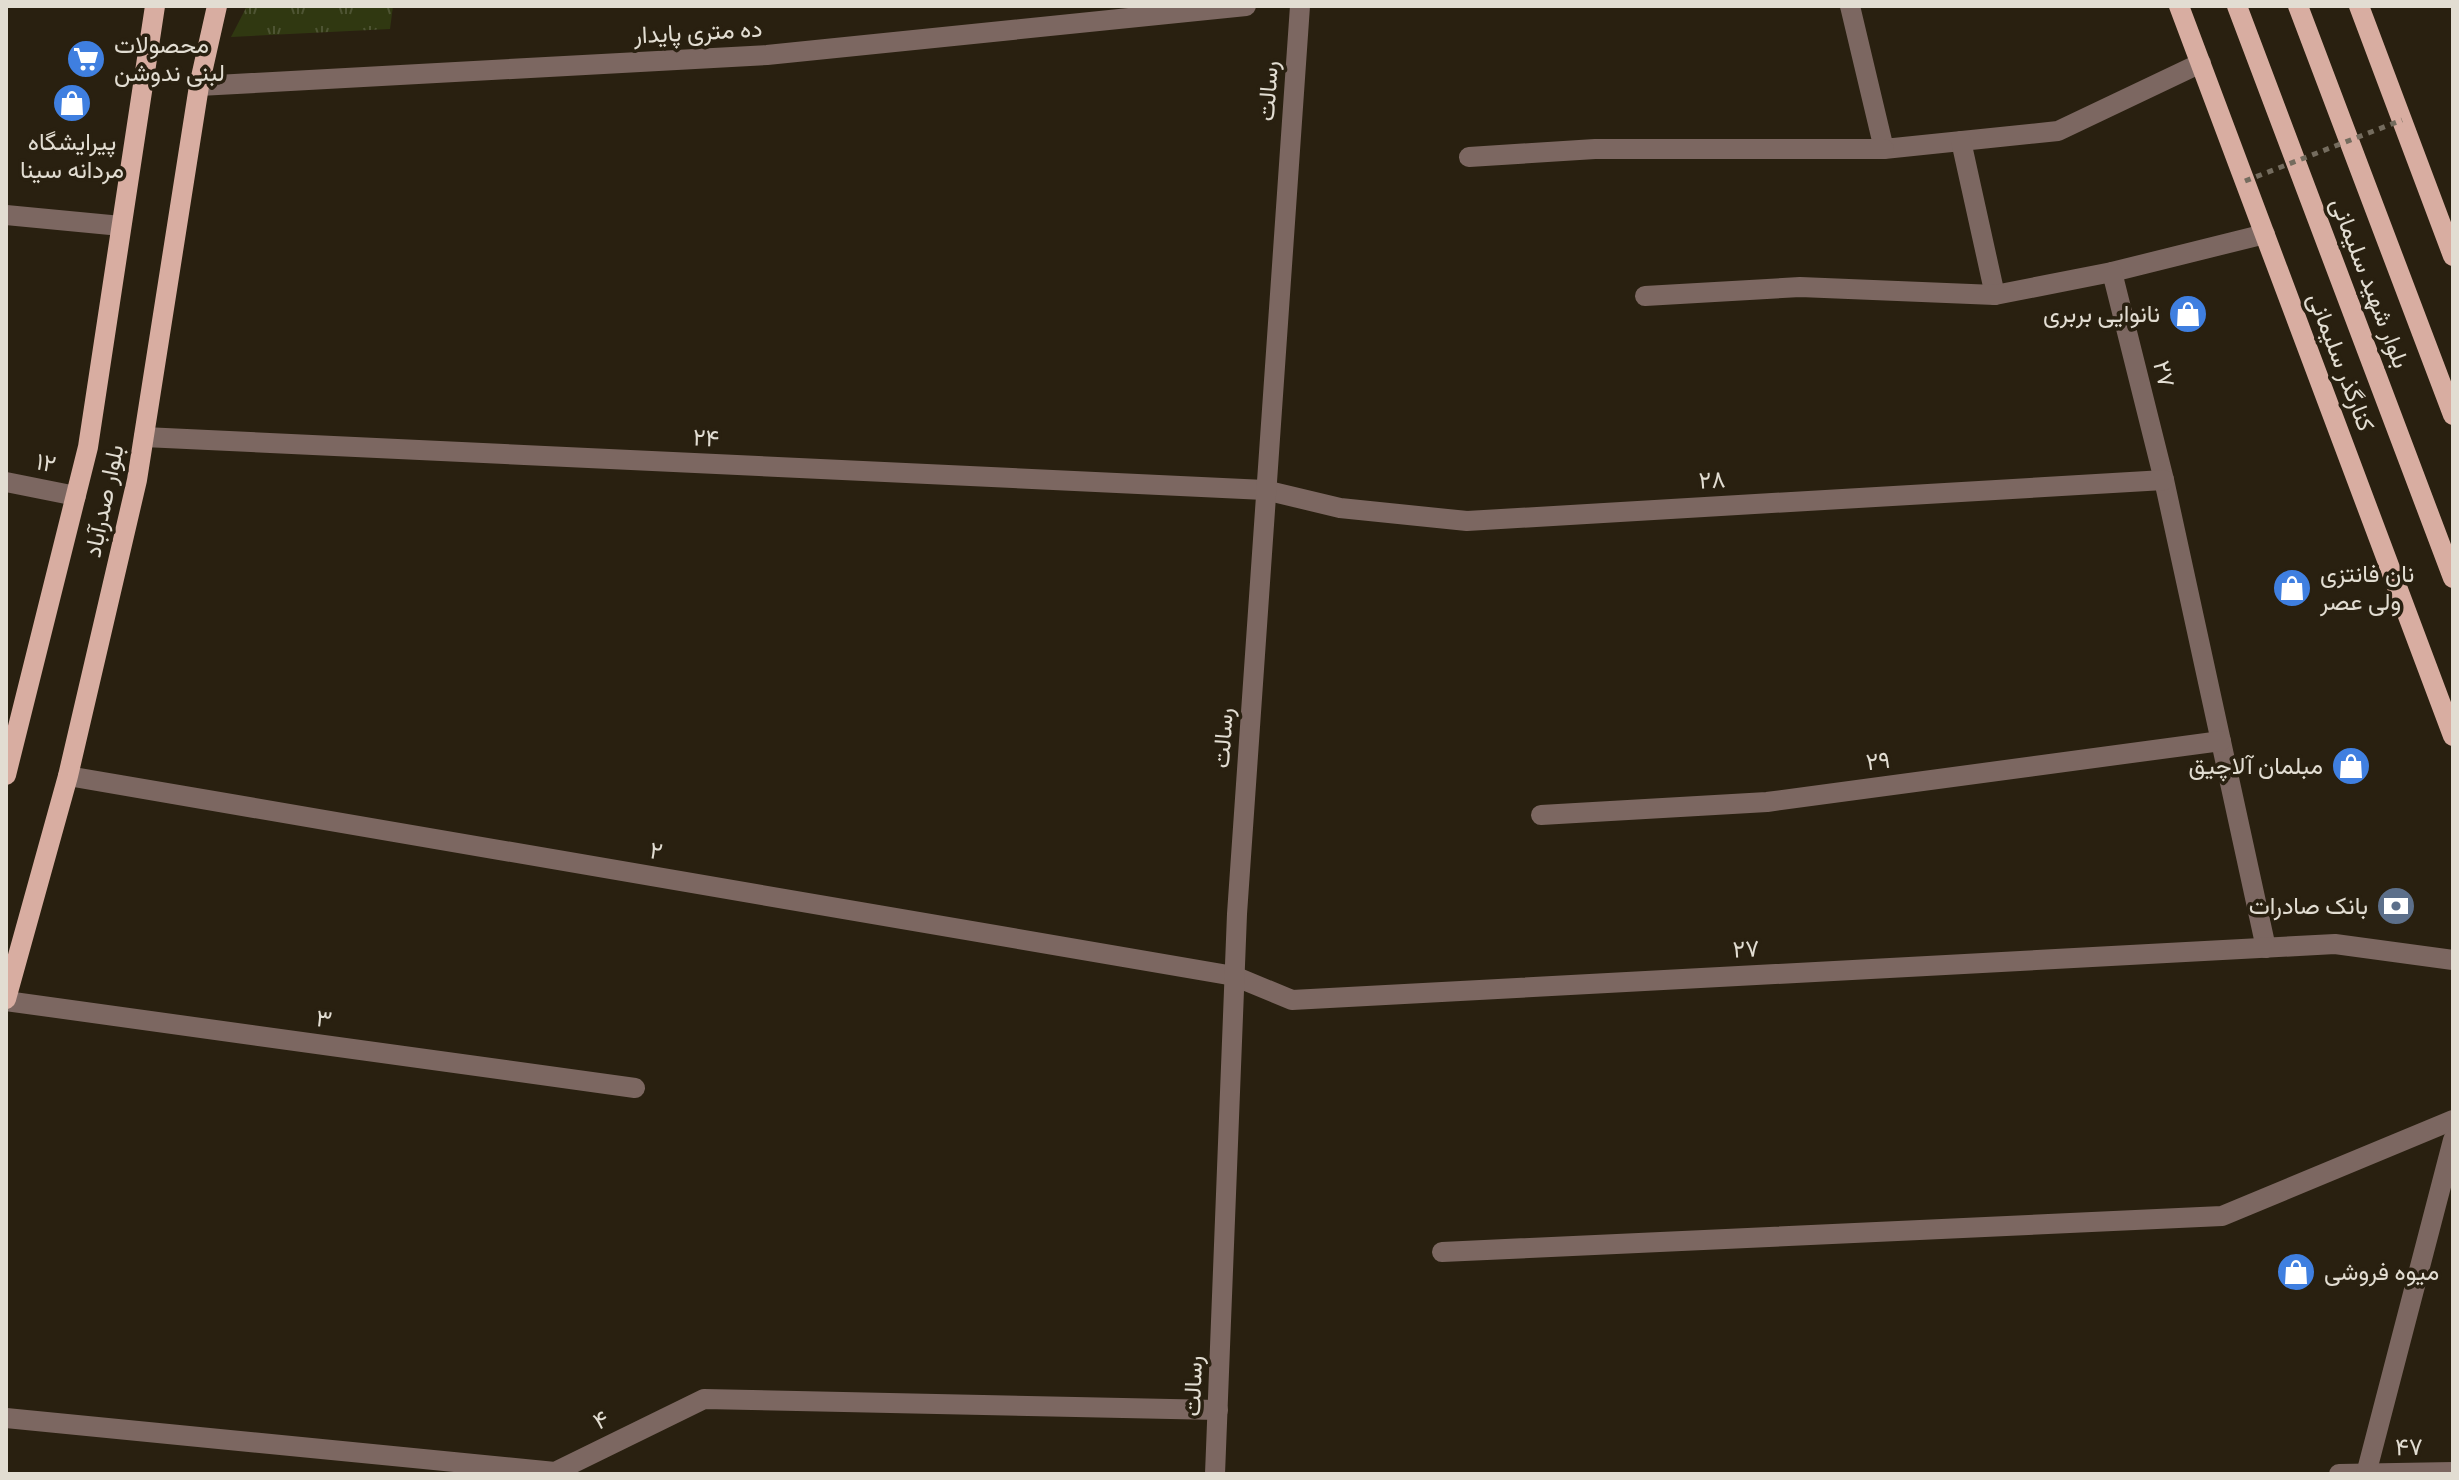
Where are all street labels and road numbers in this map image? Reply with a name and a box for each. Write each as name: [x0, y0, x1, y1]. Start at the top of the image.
street label: ده متری پایدار: [632, 12, 763, 51]
street label: رسالت: [1249, 60, 1285, 122]
street label: بلوار شهید سلیمانی: [2324, 193, 2418, 372]
street label: کنارگذر سلیمانی: [2301, 288, 2383, 435]
street label: ۲۷: [2146, 357, 2184, 391]
street label: ۲۴: [692, 420, 720, 454]
street label: بلوار صدرآباد: [75, 441, 131, 560]
street label: ۱۲: [34, 444, 59, 480]
street label: ۲۸: [1698, 462, 1726, 496]
street label: رسالت: [1204, 707, 1240, 769]
street label: ۲۹: [1864, 743, 1892, 777]
street label: ۲: [647, 833, 665, 867]
street label: ۲۷: [1732, 931, 1760, 965]
street label: ۳: [314, 1001, 334, 1035]
street label: رسالت: [1175, 1355, 1209, 1417]
street label: ۴: [587, 1402, 614, 1436]
street label: ۴۷: [2395, 1430, 2423, 1462]

